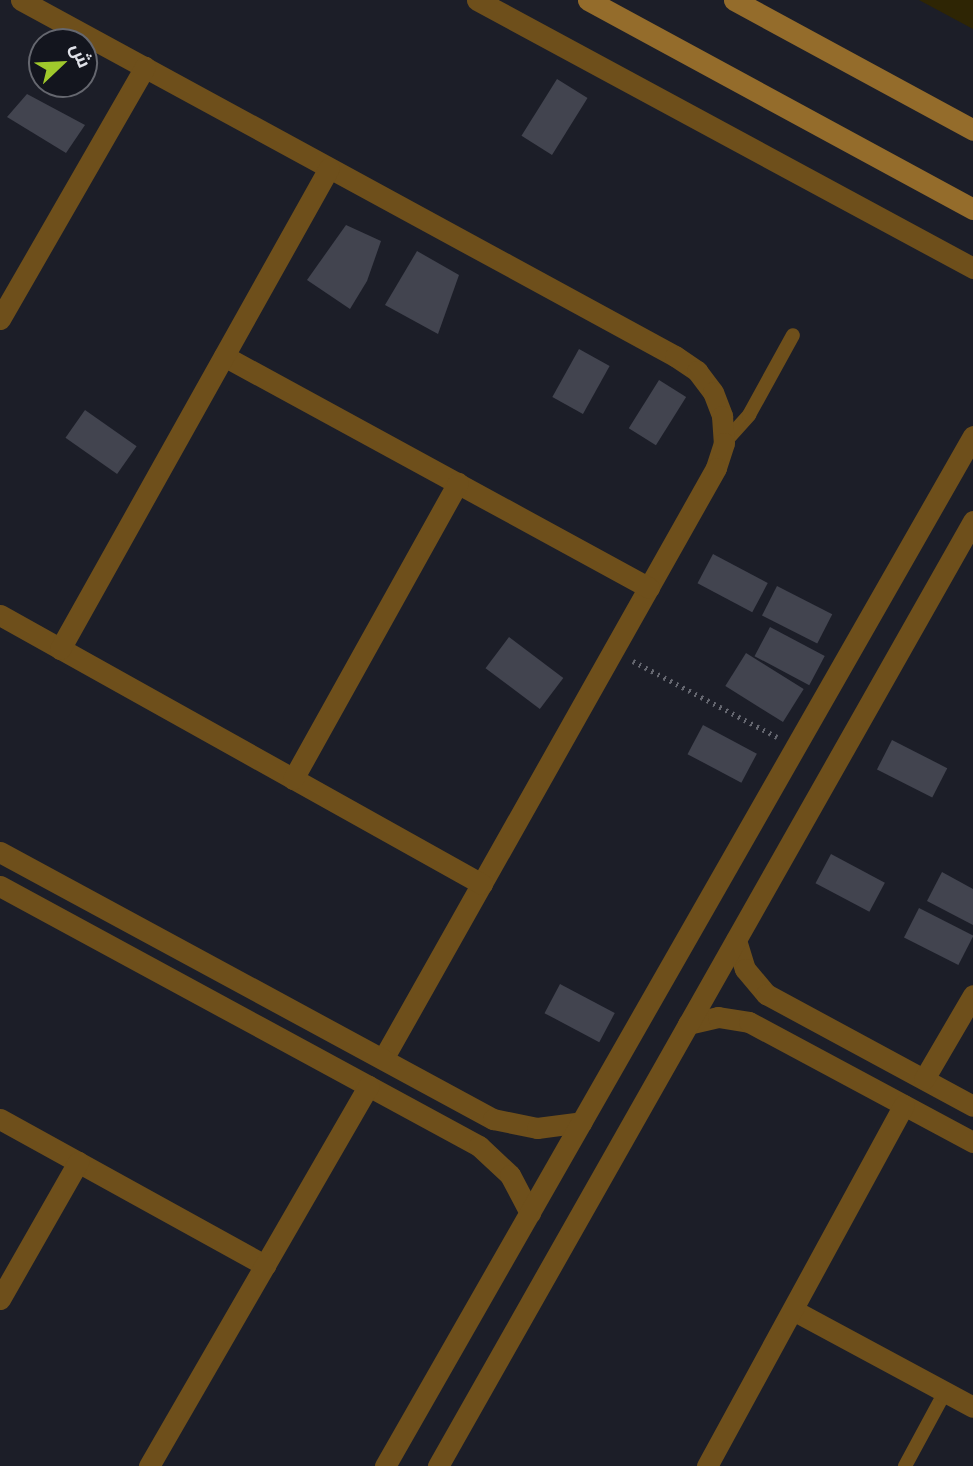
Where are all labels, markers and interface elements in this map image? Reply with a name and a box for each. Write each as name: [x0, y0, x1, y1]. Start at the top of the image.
north arrow: [28, 28, 98, 98]
text: ش: [66, 40, 96, 71]

